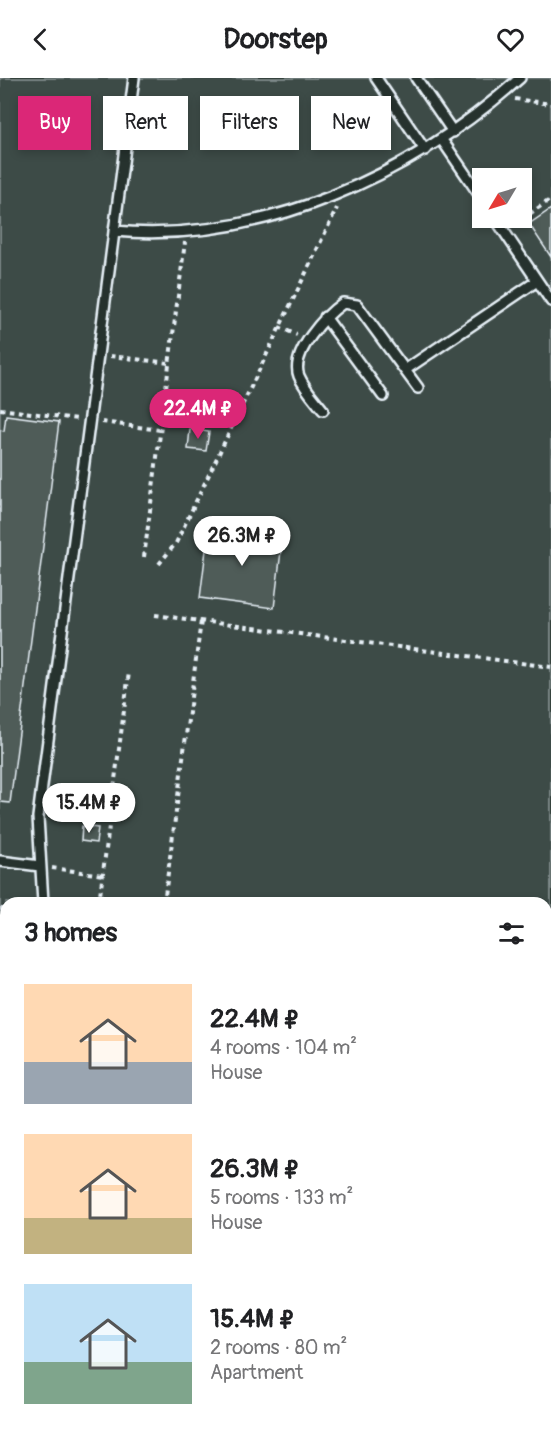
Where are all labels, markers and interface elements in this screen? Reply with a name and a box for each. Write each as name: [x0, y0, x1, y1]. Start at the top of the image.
icon: back: [24, 23, 57, 56]
text: Doorstep: [223, 23, 328, 56]
icon: heart: [494, 23, 527, 56]
chip: Buy: [18, 96, 91, 150]
chip: Rent: [103, 96, 188, 150]
chip: Filters: [200, 96, 299, 150]
chip: New: [311, 96, 391, 150]
north arrow: [472, 168, 532, 228]
map controls: [472, 168, 532, 228]
pin: 22.4M ₽: [143, 389, 253, 440]
text: 22.4M ₽: [163, 396, 233, 421]
pin: 26.3M ₽: [187, 516, 297, 567]
text: 26.3M ₽: [207, 523, 277, 548]
pin: 15.4M ₽: [34, 783, 144, 834]
text: 15.4M ₽: [56, 790, 122, 815]
text: 3 homes: [24, 917, 117, 949]
icon: filters: [495, 917, 528, 950]
text: 22.4M ₽: [210, 1003, 300, 1035]
icon: home: [72, 1008, 144, 1080]
text: 4 rooms · 104 m²: [210, 1035, 357, 1060]
text: House: [210, 1060, 262, 1085]
text: 26.3M ₽: [210, 1153, 300, 1185]
icon: home: [72, 1158, 144, 1230]
text: 5 rooms · 133 m²: [210, 1185, 353, 1210]
text: House: [210, 1210, 262, 1235]
text: 15.4M ₽: [210, 1303, 295, 1335]
icon: home: [72, 1308, 144, 1380]
text: 2 rooms · 80 m²: [210, 1335, 347, 1360]
text: Apartment: [210, 1360, 303, 1385]

